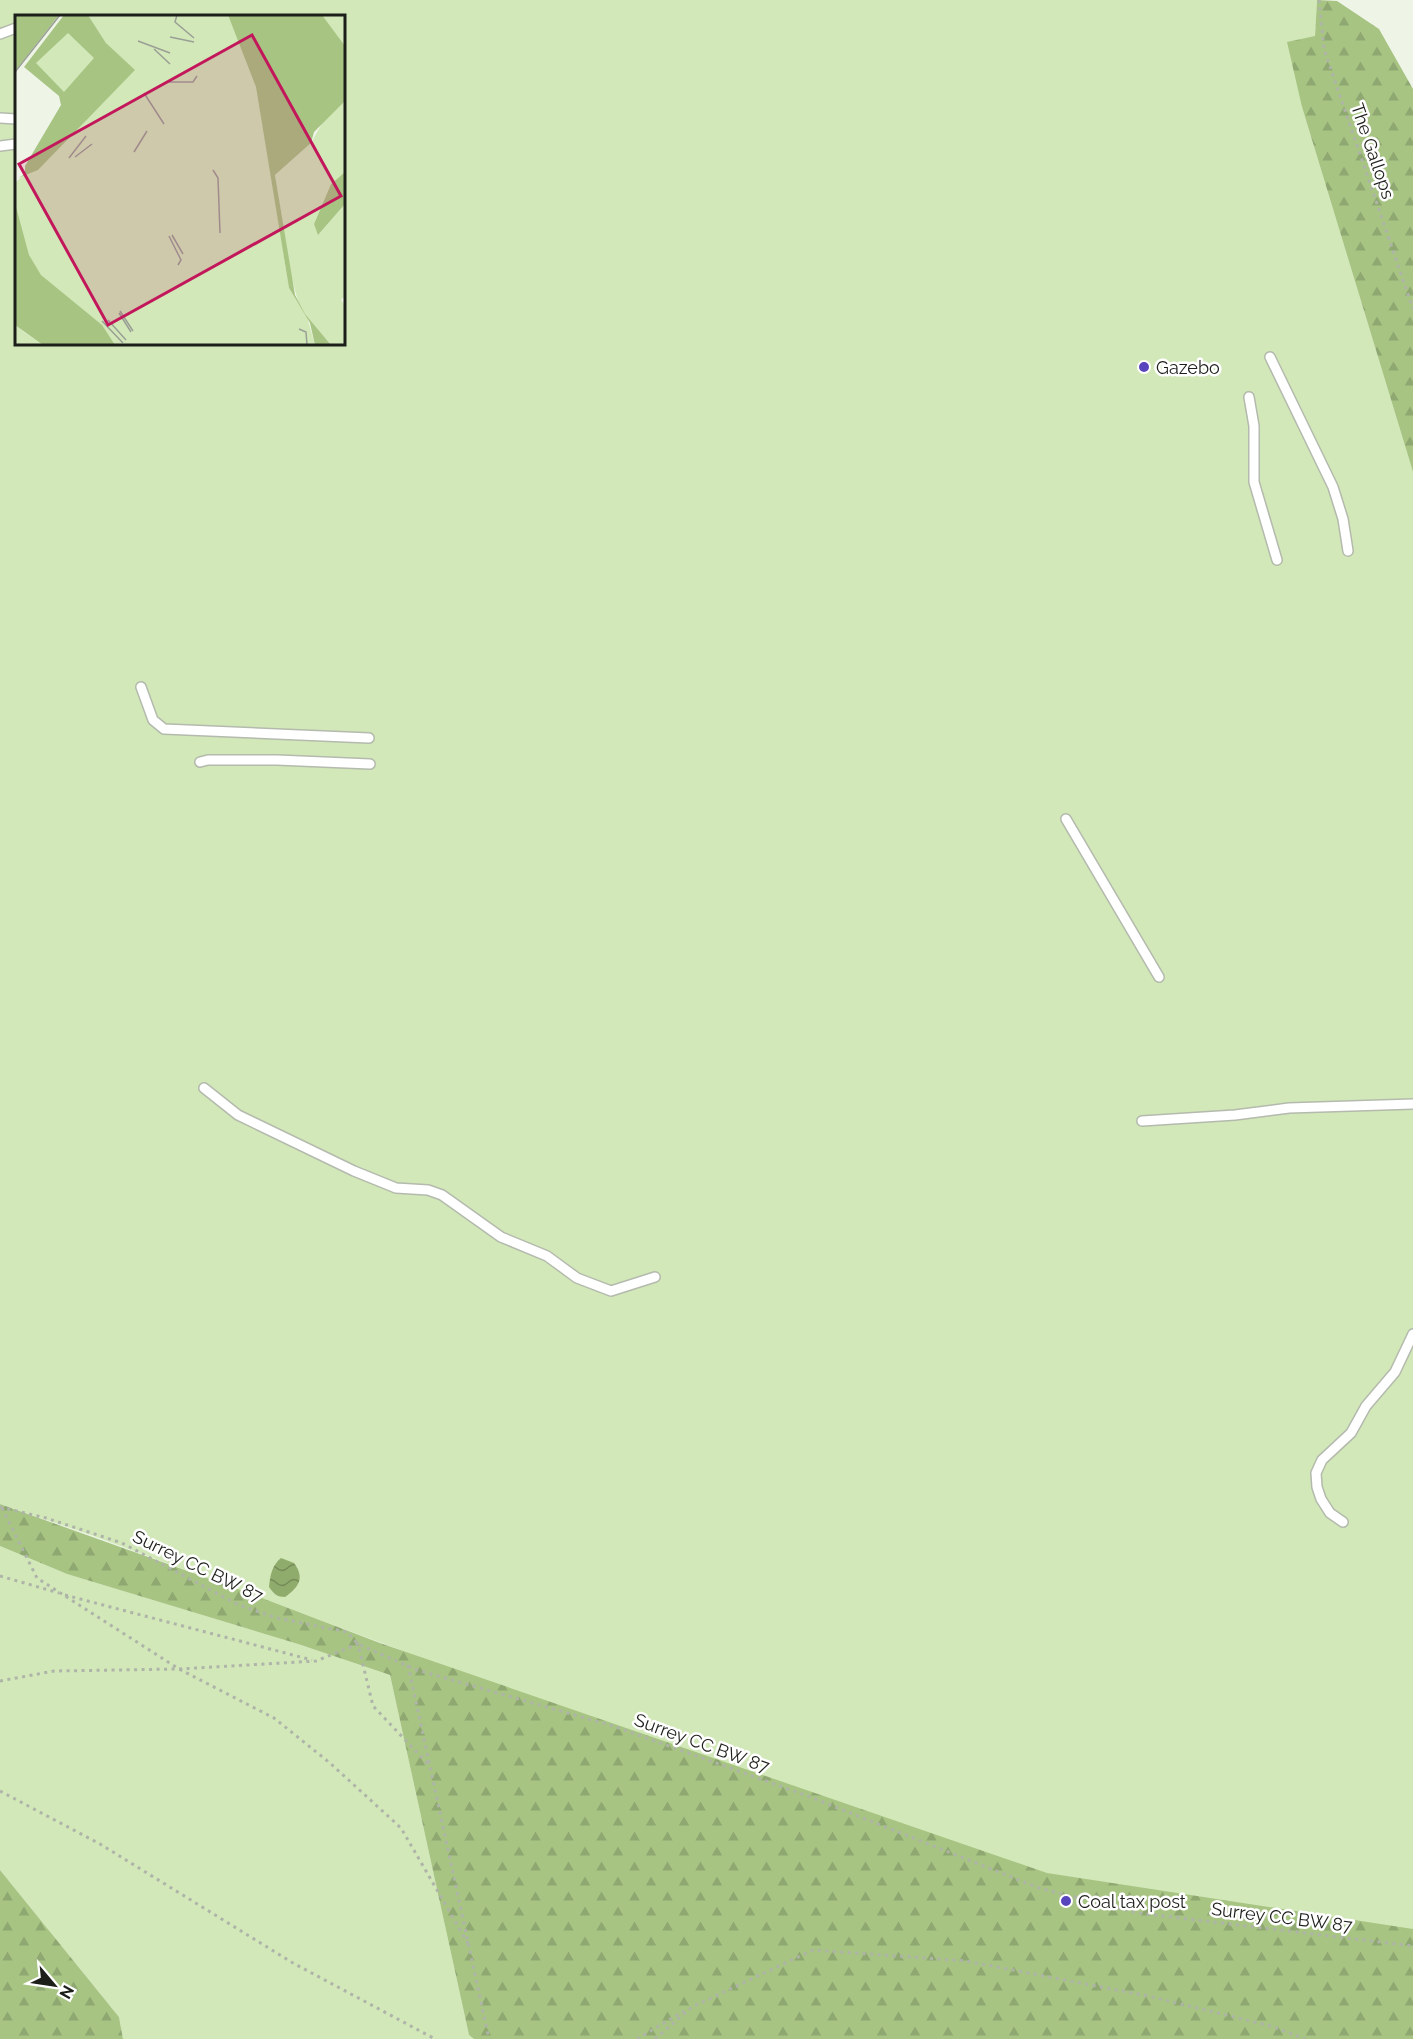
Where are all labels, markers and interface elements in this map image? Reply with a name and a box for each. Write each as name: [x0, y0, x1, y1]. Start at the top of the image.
inset map: [15, 15, 345, 345]
street label: The Gallops: [1347, 100, 1399, 202]
place label: Gazebo: [1156, 357, 1220, 378]
marker: Gazebo: [1137, 360, 1151, 374]
street label: Surrey CC BW 87: [130, 1525, 267, 1607]
street label: Surrey CC BW 87: [632, 1709, 773, 1777]
place label: Coal tax post: [1078, 1891, 1186, 1912]
marker: Coal tax post: [1059, 1894, 1073, 1908]
street label: Surrey CC BW 87: [1210, 1898, 1354, 1936]
north arrow: [24, 1955, 84, 2015]
text: N: [55, 1982, 78, 2002]

